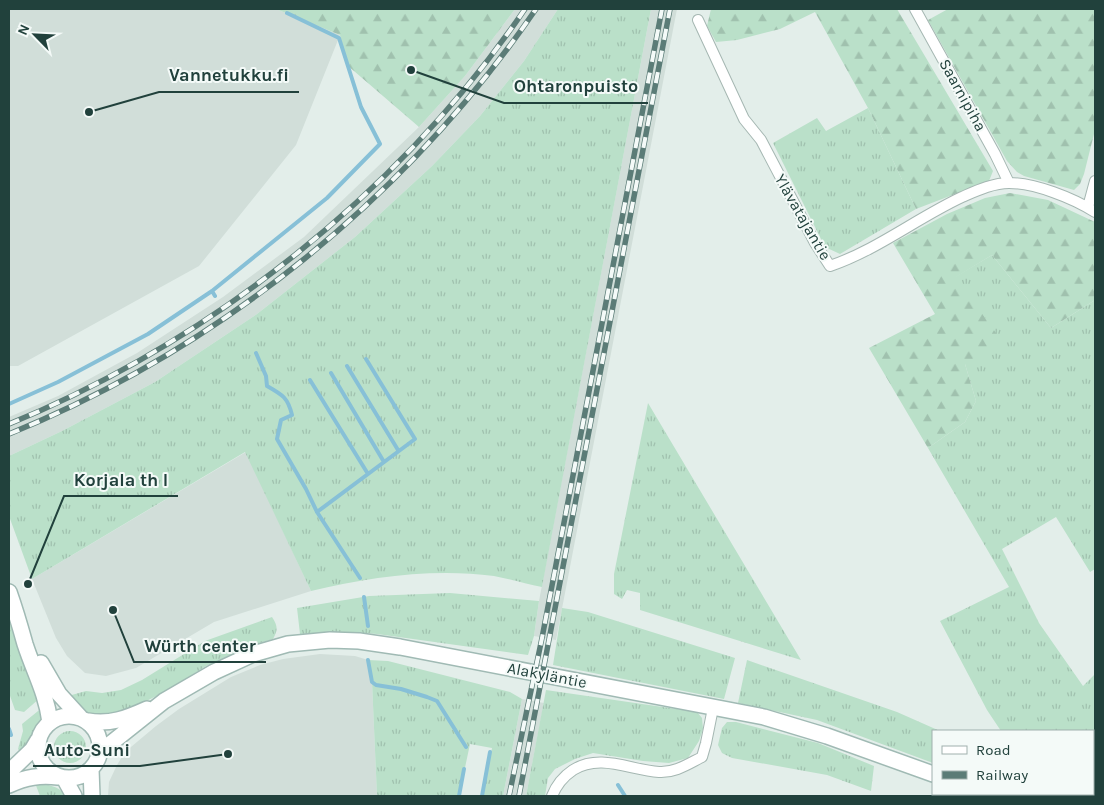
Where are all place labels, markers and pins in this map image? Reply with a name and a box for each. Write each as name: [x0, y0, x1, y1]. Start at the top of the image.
callout: Vannetukku.fi: [159, 59, 299, 92]
callout: Ohtaronpuisto: [504, 70, 648, 103]
callout: Korjala th I: [64, 463, 178, 496]
callout: Würth center: [134, 629, 266, 662]
callout: Auto-Suni: [33, 733, 140, 766]

